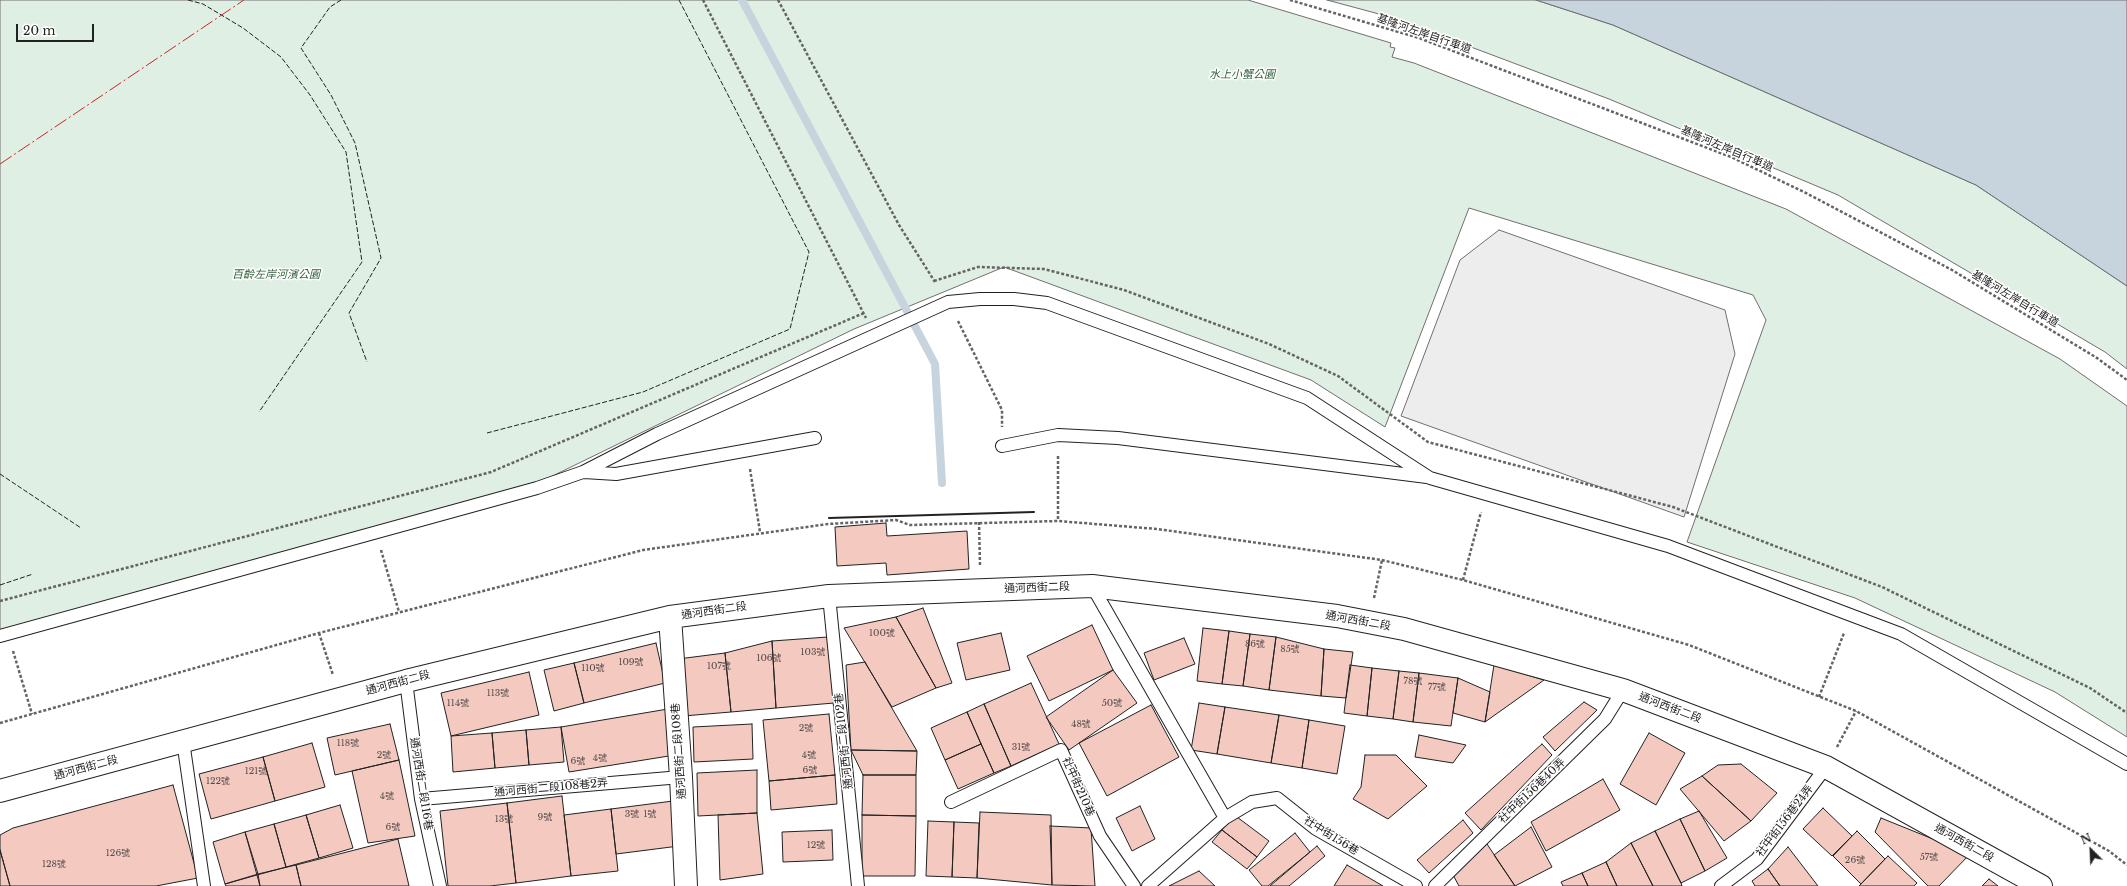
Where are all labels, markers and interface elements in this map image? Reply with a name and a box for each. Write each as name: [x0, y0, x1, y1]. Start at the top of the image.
street label: 基隆河左岸自行車道: [1375, 12, 1473, 56]
scale bar: [18, 16, 96, 42]
text: 20 m: [23, 23, 55, 38]
park label: 水上小蟹公園: [1209, 68, 1275, 82]
street label: 基隆河左岸自行車道: [1679, 124, 1775, 174]
park label: 百齡左岸河濱公園: [232, 268, 320, 282]
street label: 基隆河左岸自行車道: [1969, 268, 2061, 330]
street label: 通河西街二段: [1004, 580, 1070, 596]
street label: 通河西街二段: [680, 600, 748, 622]
street label: 通河西街二段: [1324, 609, 1392, 633]
house number: 100號: [869, 628, 895, 638]
house number: 86號: [1245, 639, 1265, 649]
house number: 85號: [1280, 644, 1300, 654]
house number: 103號: [801, 647, 825, 657]
house number: 106號: [756, 653, 782, 663]
house number: 109號: [618, 657, 644, 667]
house number: 107號: [707, 661, 731, 671]
house number: 110號: [581, 663, 605, 673]
street label: 通河西街二段: [364, 668, 432, 698]
house number: 78號: [1404, 676, 1422, 686]
house number: 77號: [1428, 682, 1446, 692]
house number: 113號: [487, 688, 509, 698]
street label: 通河西街二段: [1637, 690, 1703, 726]
street label: 通河西街二段102巷: [832, 692, 856, 790]
house number: 114號: [447, 698, 469, 708]
house number: 50號: [1102, 698, 1122, 708]
street label: 通河西街二段108巷: [669, 702, 689, 800]
house number: 48號: [1071, 719, 1091, 729]
house number: 2號: [799, 723, 813, 733]
street label: 通河西街二段116巷: [407, 737, 435, 831]
house number: 118號: [337, 738, 359, 748]
house number: 31號: [1012, 742, 1030, 752]
house number: 2號: [377, 750, 391, 760]
house number: 4號: [802, 750, 816, 760]
street label: 通河西街二段: [52, 753, 120, 783]
house number: 4號: [593, 753, 607, 763]
street label: 社中街210巷: [1059, 755, 1097, 819]
house number: 6號: [571, 756, 585, 766]
street label: 社中街156巷40弄: [1496, 756, 1568, 826]
house number: 6號: [803, 765, 817, 775]
house number: 121號: [245, 766, 267, 776]
house number: 122號: [206, 776, 230, 786]
street label: 通河西街二段108巷2弄: [494, 776, 608, 800]
street label: 社中街156巷24弄: [1754, 783, 1816, 859]
house number: 4號: [380, 791, 394, 801]
house number: 3號: [625, 809, 639, 819]
house number: 1號: [643, 809, 657, 819]
house number: 9號: [538, 812, 552, 822]
house number: 13號: [495, 814, 513, 824]
street label: 社中街156巷: [1301, 814, 1361, 858]
street label: 通河西街二段: [1932, 821, 1996, 865]
house number: 6號: [386, 822, 400, 832]
north arrow: [2071, 830, 2111, 870]
text: N: [2079, 831, 2094, 848]
house number: 12號: [807, 840, 825, 850]
house number: 126號: [106, 848, 130, 858]
house number: 57號: [1920, 852, 1938, 862]
house number: 26號: [1845, 855, 1865, 865]
house number: 128號: [42, 859, 66, 869]

